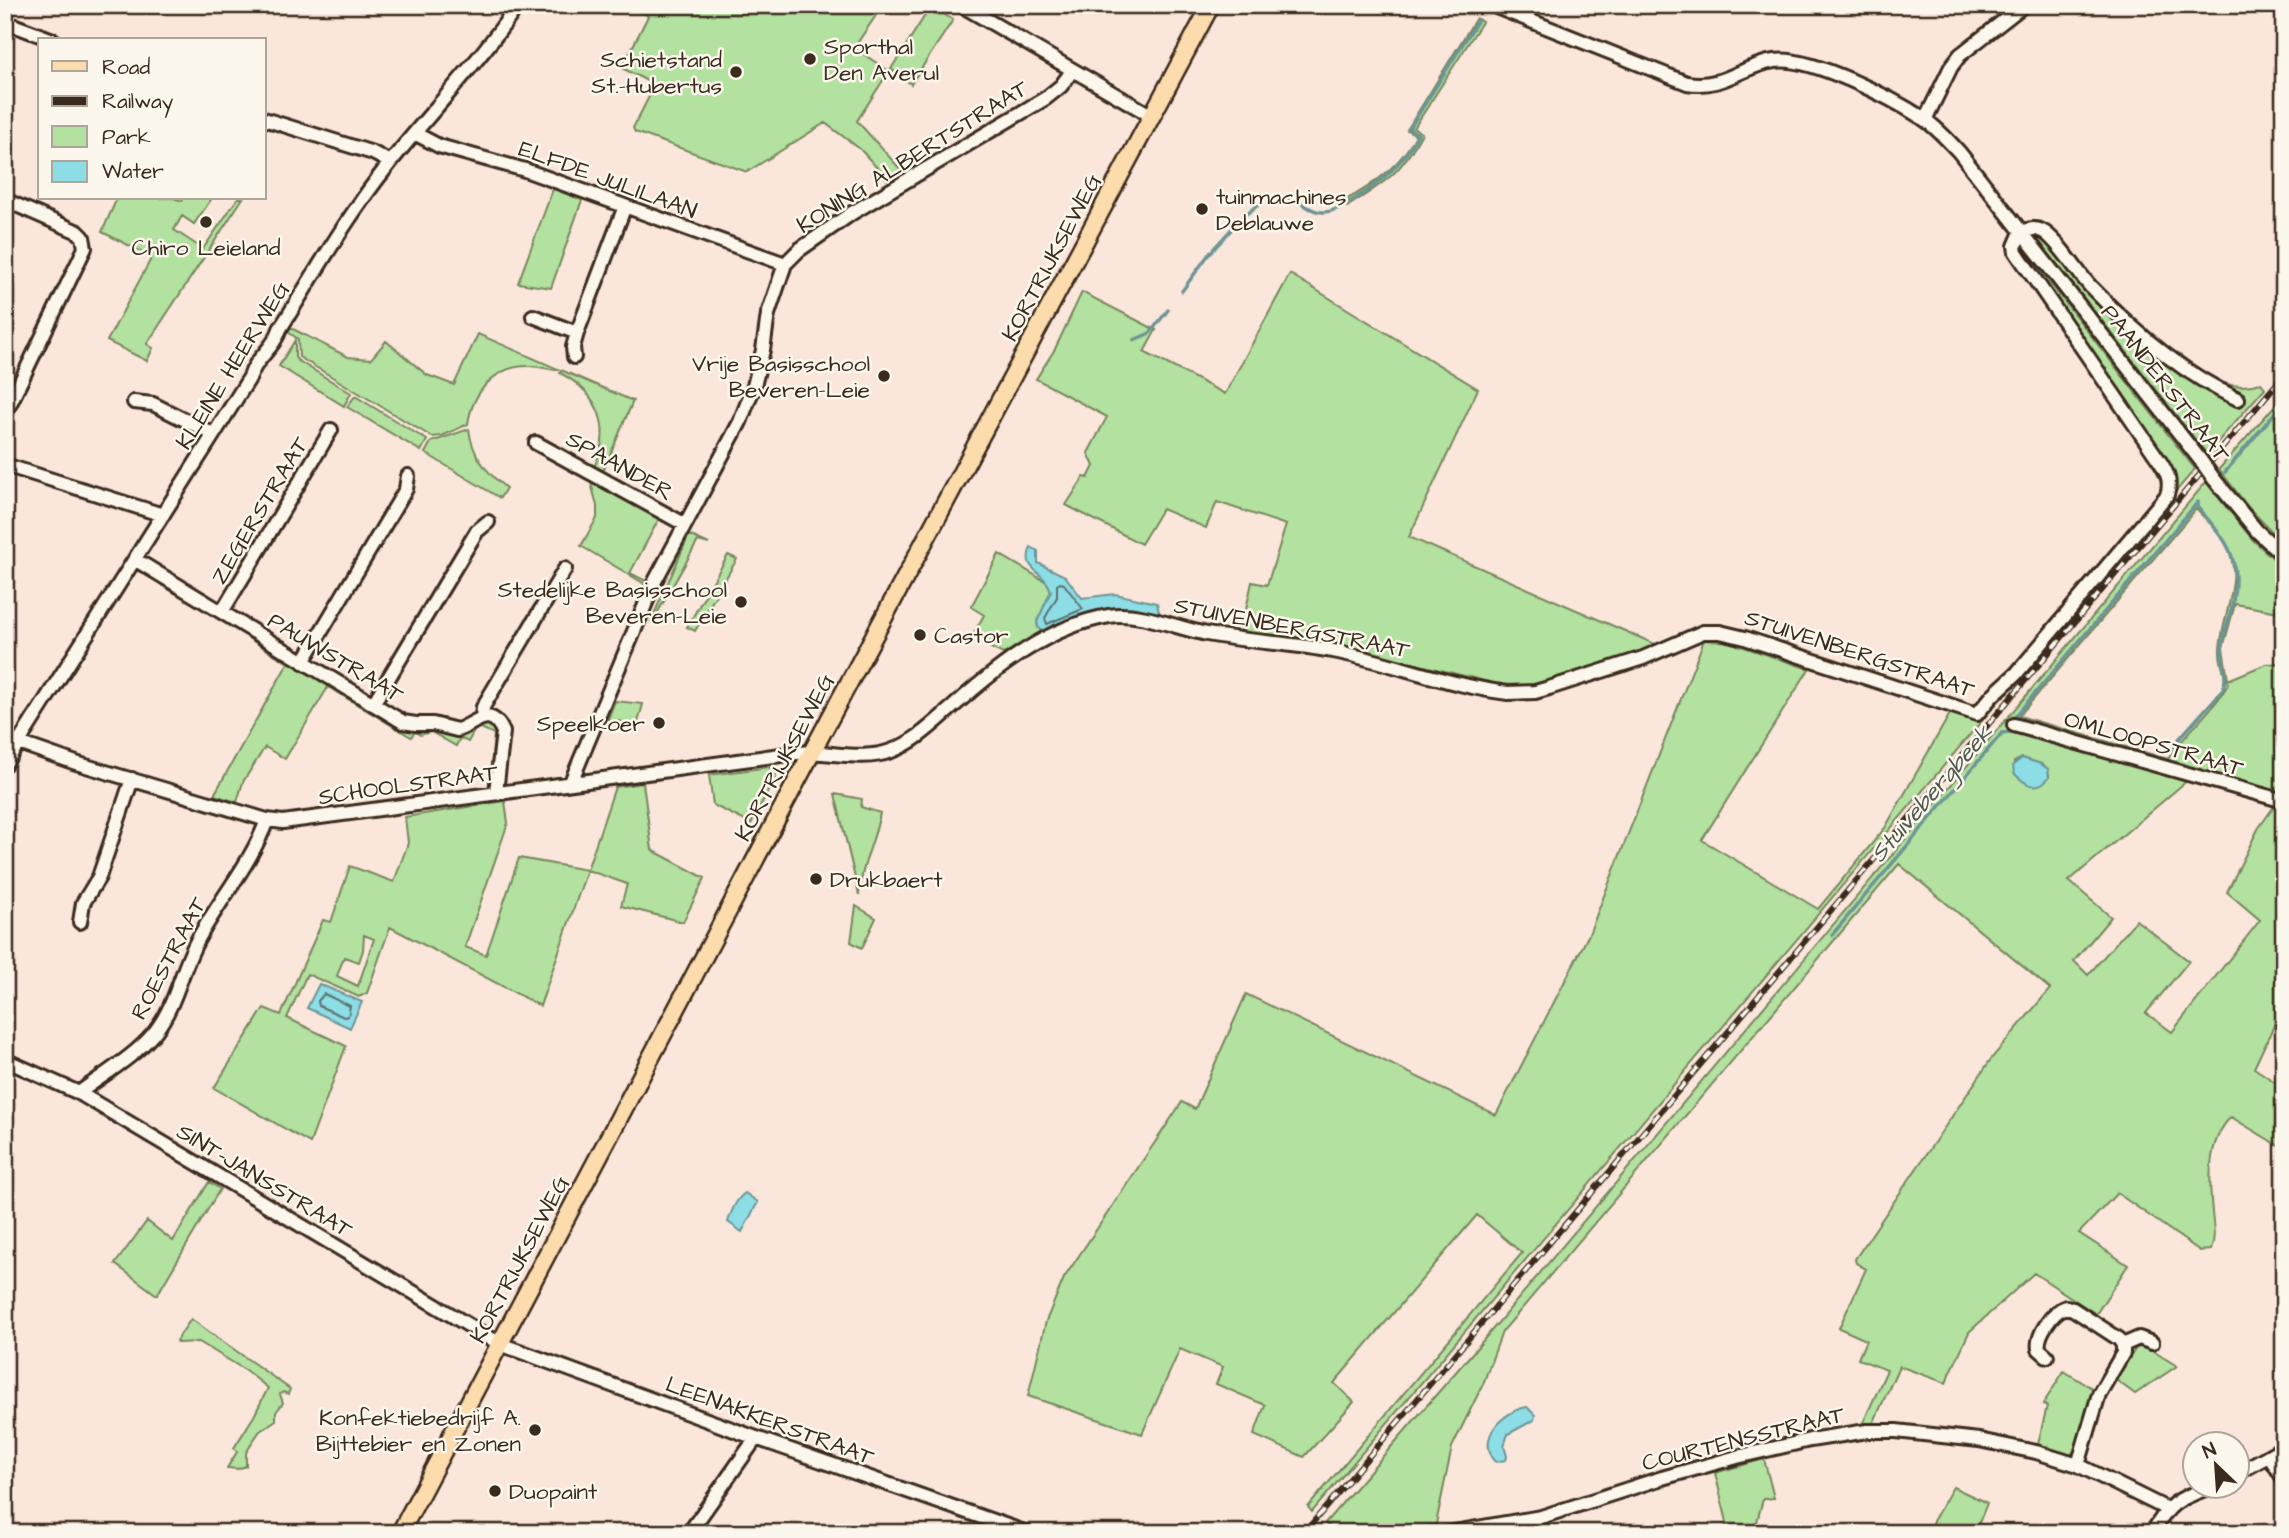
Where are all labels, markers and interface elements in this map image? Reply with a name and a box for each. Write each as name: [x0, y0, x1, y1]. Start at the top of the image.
place label: Sporthal Den Averul: [824, 31, 939, 89]
legend: [38, 38, 266, 200]
place label: Schietstand St.-Hubertus: [591, 44, 722, 102]
marker: Sporthal Den Averul: [802, 51, 818, 67]
text: Road: [102, 53, 150, 82]
marker: Schietstand St.-Hubertus: [728, 64, 744, 80]
street label: KONING ALBERTSTRAAT: [791, 72, 1035, 241]
text: Railway: [102, 87, 174, 118]
text: Park: [102, 123, 151, 152]
street label: ELFDE JULILAAN: [514, 133, 701, 227]
text: Water: [102, 157, 164, 186]
street label: KORTRIJKSEWEG: [994, 168, 1110, 347]
place label: tuinmachines Deblauwe: [1216, 181, 1346, 239]
marker: tuinmachines Deblauwe: [1194, 201, 1210, 217]
marker: Chiro Leieland: [198, 214, 214, 230]
place label: Chiro Leieland: [132, 232, 281, 264]
street label: KLEINE HEERWEG: [168, 275, 298, 456]
street label: PAANDERSTRAAT: [2093, 298, 2238, 470]
place label: Vrije Basisschool Beveren-Leie: [692, 348, 870, 406]
marker: Vrije Basisschool Beveren-Leie: [876, 368, 892, 384]
street label: SPAANDER: [560, 423, 679, 509]
street label: ZEGERSTRAAT: [203, 430, 317, 590]
place label: Stedelijke Basisschool Beveren-Leie: [498, 574, 727, 632]
street label: STUIVENBERGSTRAAT: [1171, 589, 1413, 667]
marker: Stedelijke Basisschool Beveren-Leie: [733, 594, 749, 610]
street label: STUIVENBERGSTRAAT: [1741, 602, 1979, 706]
street label: PAUWSTRAAT: [262, 605, 410, 711]
place label: Castor: [934, 620, 1009, 652]
marker: Castor: [912, 627, 928, 643]
street label: KORTRIJKSEWEG: [727, 668, 843, 847]
street label: OMLOOPSTRAAT: [2060, 703, 2248, 785]
place label: Speelkoer: [537, 708, 645, 740]
marker: Speelkoer: [651, 715, 667, 731]
water label: Stuivebergbeek: [1862, 716, 2003, 871]
street label: SCHOOLSTRAAT: [316, 756, 501, 813]
place label: Drukbaert: [830, 864, 943, 896]
marker: Drukbaert: [808, 871, 824, 887]
street label: ROESTRAAT: [123, 891, 215, 1025]
street label: SINT-JANSSTRAAT: [171, 1116, 359, 1246]
street label: KORTRIJKSEWEG: [462, 1170, 578, 1349]
street label: LEENAKKERSTRAAT: [661, 1368, 879, 1474]
street label: COURTENSSTRAAT: [1639, 1398, 1848, 1480]
place label: Konfektiebedrijf A. Bijttebier en Zonen: [316, 1402, 521, 1460]
marker: Konfektiebedrijf A. Bijttebier en Zonen: [527, 1422, 543, 1438]
north arrow: [2180, 1430, 2250, 1500]
text: N: [2198, 1436, 2221, 1466]
place label: Duopaint: [509, 1476, 598, 1508]
marker: Duopaint: [487, 1483, 503, 1499]

